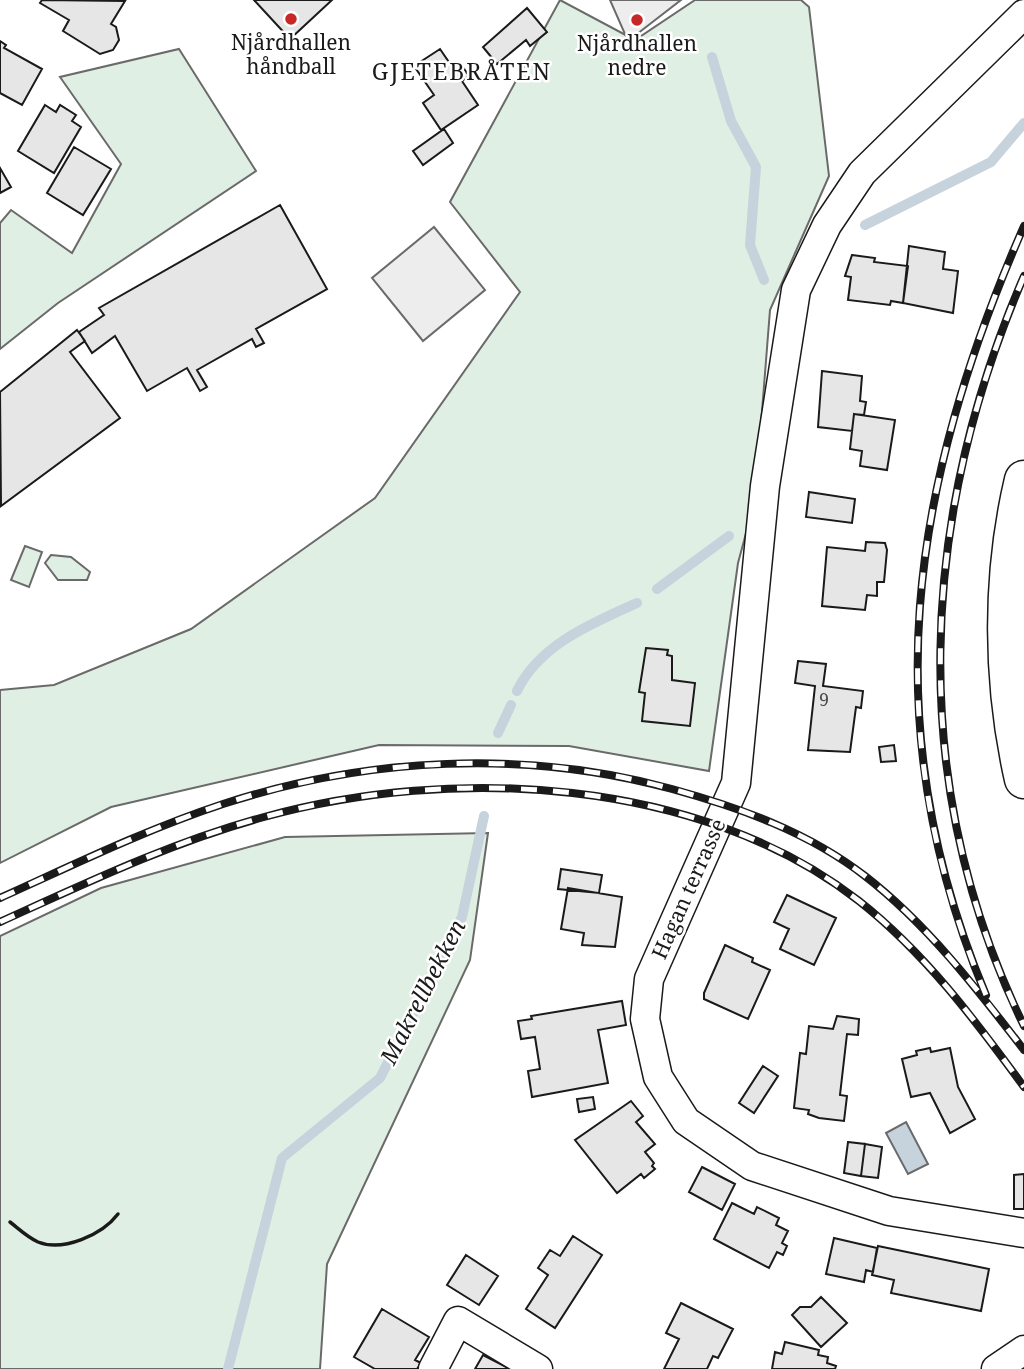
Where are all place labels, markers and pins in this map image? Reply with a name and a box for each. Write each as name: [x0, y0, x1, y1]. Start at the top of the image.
marker: Njårdhallen håndball: [283, 11, 299, 27]
marker: Njårdhallen nedre: [629, 12, 645, 28]
place label: Njårdhallen håndball: [231, 28, 351, 80]
place label: Njårdhallen nedre: [577, 29, 697, 81]

